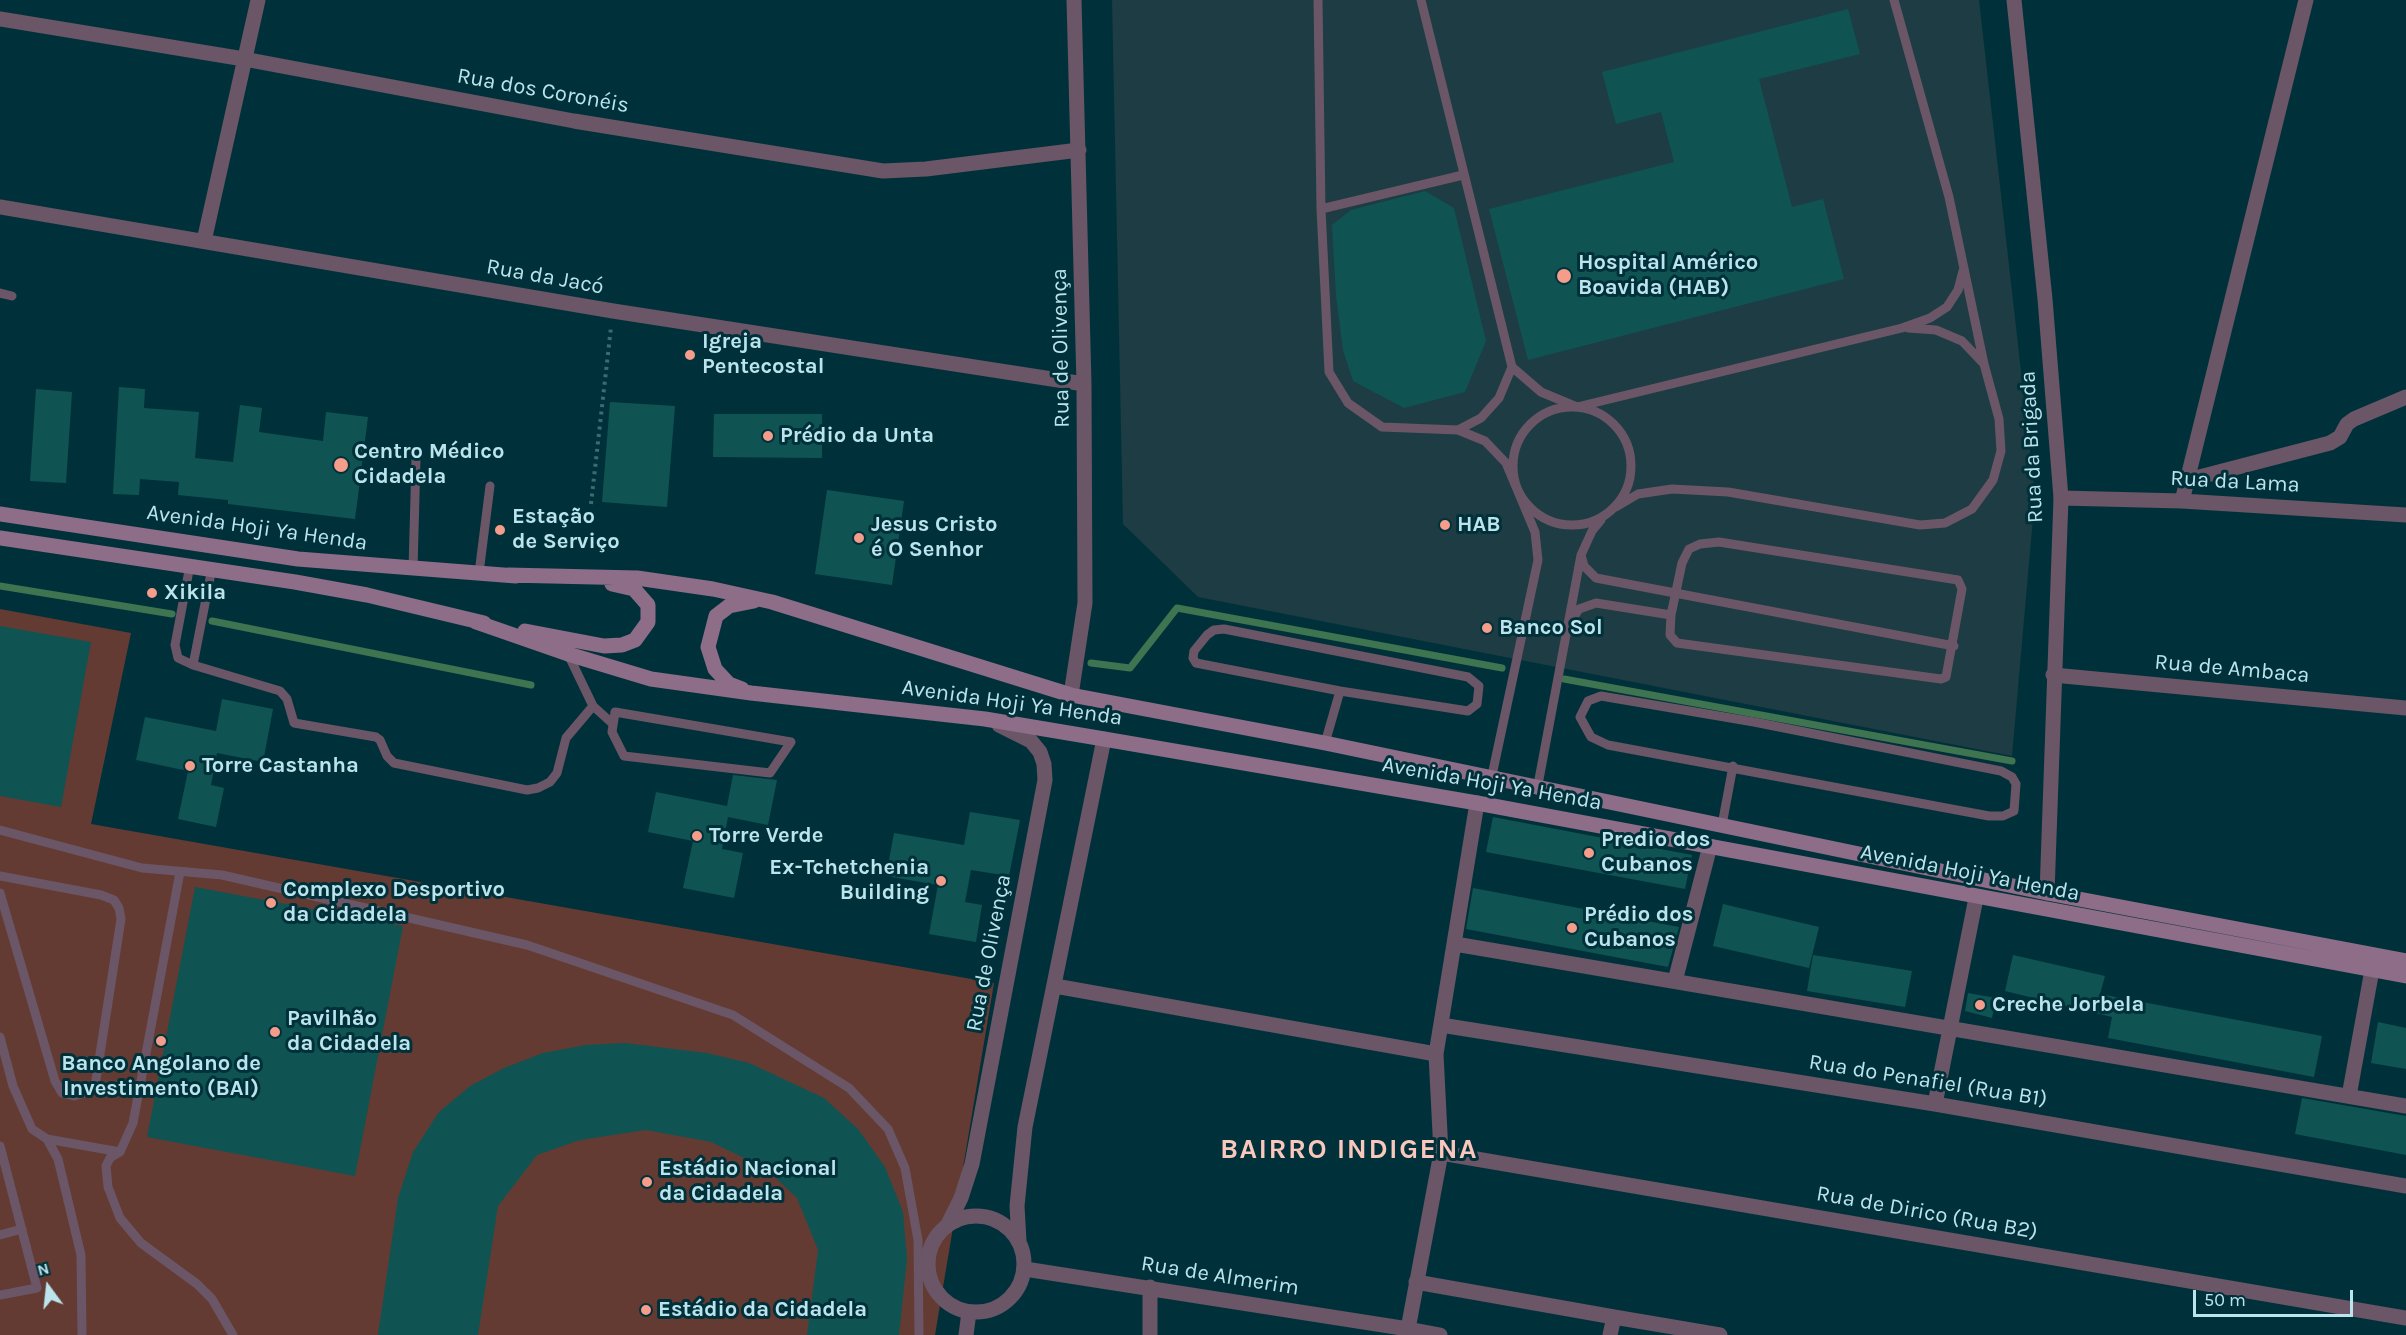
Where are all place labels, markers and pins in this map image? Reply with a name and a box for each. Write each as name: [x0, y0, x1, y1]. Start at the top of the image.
place label: Hospital Américo Boavida (HAB): [1578, 250, 1758, 302]
marker: Hospital Américo Boavida (HAB): [1555, 267, 1573, 285]
place label: Igreja Pentecostal: [702, 329, 824, 380]
marker: Igreja Pentecostal: [683, 348, 697, 362]
place label: Prédio da Unta: [780, 423, 934, 449]
marker: Prédio da Unta: [761, 429, 775, 443]
place label: Centro Médico Cidadela: [354, 439, 504, 490]
marker: Centro Médico Cidadela: [332, 456, 350, 474]
place label: Estação de Serviço: [512, 504, 620, 556]
place label: Jesus Cristo é O Senhor: [871, 512, 998, 564]
place label: HAB: [1457, 512, 1501, 538]
marker: HAB: [1438, 518, 1452, 532]
marker: Estação de Serviço: [493, 523, 507, 537]
marker: Jesus Cristo é O Senhor: [852, 531, 866, 545]
place label: Xikila: [164, 580, 226, 606]
marker: Xikila: [145, 586, 159, 600]
place label: Banco Sol: [1499, 615, 1603, 641]
marker: Banco Sol: [1480, 621, 1494, 635]
place label: Torre Castanha: [202, 753, 359, 779]
marker: Torre Castanha: [183, 759, 197, 773]
place label: Torre Verde: [709, 823, 823, 849]
place label: Predio dos Cubanos: [1601, 827, 1710, 878]
marker: Torre Verde: [690, 829, 704, 843]
marker: Predio dos Cubanos: [1582, 846, 1596, 860]
place label: Ex-Tchetchenia Building: [769, 855, 929, 906]
marker: Ex-Tchetchenia Building: [934, 874, 948, 888]
place label: Complexo Desportivo da Cidadela: [283, 877, 505, 928]
marker: Complexo Desportivo da Cidadela: [264, 896, 278, 910]
place label: Prédio dos Cubanos: [1584, 902, 1693, 954]
marker: Prédio dos Cubanos: [1565, 921, 1579, 935]
place label: Creche Jorbela: [1992, 992, 2144, 1018]
marker: Creche Jorbela: [1973, 998, 1987, 1012]
place label: Pavilhão da Cidadela: [287, 1006, 411, 1058]
marker: Pavilhão da Cidadela: [268, 1025, 282, 1039]
marker: Banco Angolano de Investimento (BAI): [154, 1034, 168, 1048]
place label: Banco Angolano de Investimento (BAI): [61, 1051, 261, 1102]
place label: Estádio Nacional da Cidadela: [659, 1156, 837, 1208]
marker: Estádio Nacional da Cidadela: [640, 1175, 654, 1189]
place label: Estádio da Cidadela: [658, 1297, 867, 1323]
marker: Estádio da Cidadela: [639, 1303, 653, 1317]

